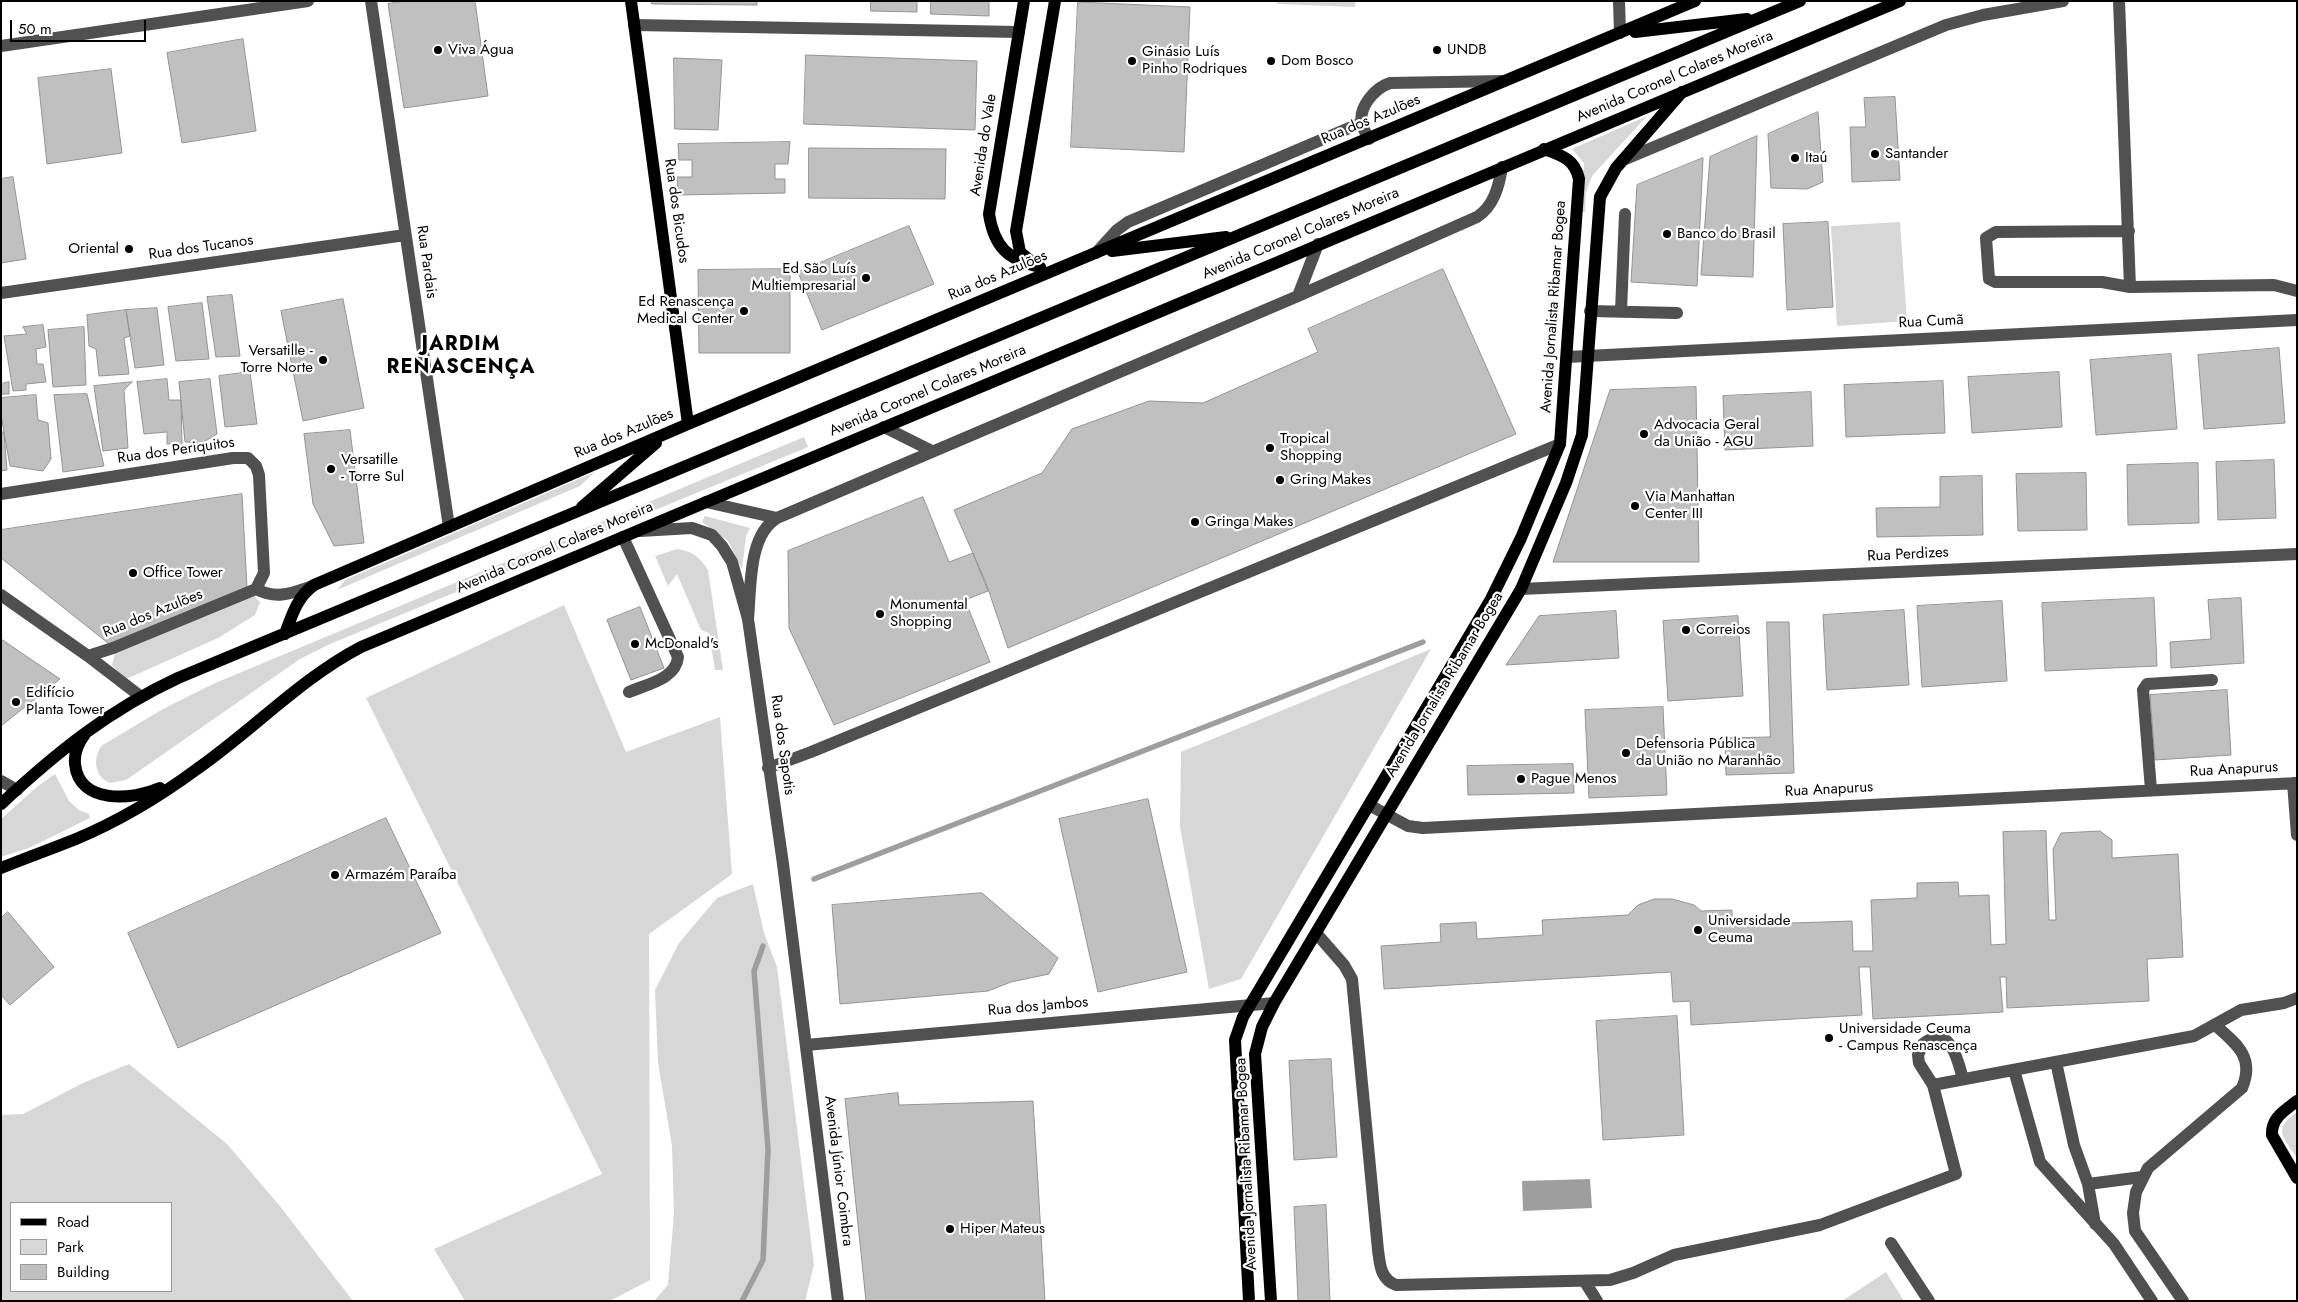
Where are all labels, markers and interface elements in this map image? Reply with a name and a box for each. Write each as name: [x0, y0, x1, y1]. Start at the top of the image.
scale bar: [12, 10, 149, 42]
text: 50 m: [18, 18, 52, 40]
street label: Avenida Coronel Colares Moreira: [1574, 27, 1776, 127]
place label: Viva Água: [448, 41, 514, 59]
place label: UNDB: [1447, 41, 1487, 59]
place label: Ginásio Luís Pinho Rodriques: [1142, 43, 1247, 78]
marker: Viva Água: [432, 44, 444, 56]
marker: UNDB: [1431, 44, 1443, 56]
place label: Dom Bosco: [1281, 52, 1354, 70]
marker: Ginásio Luís Pinho Rodriques: [1126, 55, 1138, 67]
marker: Dom Bosco: [1265, 55, 1277, 67]
street label: Rua dos Azulões: [1319, 91, 1423, 149]
street label: Avenida do Vale: [967, 93, 1001, 197]
place label: Santander: [1885, 145, 1948, 163]
marker: Santander: [1869, 148, 1881, 160]
place label: Itaú: [1805, 149, 1827, 167]
marker: Itaú: [1789, 152, 1801, 164]
street label: Rua dos Bicudos: [660, 158, 692, 264]
street label: Avenida Coronel Colares Moreira: [1200, 184, 1402, 284]
street label: Avenida Jornalista Ribamar Bogea: [1538, 200, 1570, 414]
street label: Rua Pardais: [412, 224, 440, 300]
place label: Banco do Brasil: [1677, 225, 1776, 243]
marker: Banco do Brasil: [1661, 228, 1673, 240]
street label: Rua dos Tucanos: [148, 232, 254, 264]
place label: Oriental: [68, 240, 119, 258]
marker: Oriental: [123, 243, 135, 255]
street label: Rua dos Azulões: [946, 247, 1050, 305]
place label: Ed São Luís Multiempresarial: [751, 260, 856, 295]
marker: Ed São Luís Multiempresarial: [860, 272, 872, 284]
place label: Ed Renascença Medical Center: [637, 293, 734, 328]
marker: Ed Renascença Medical Center: [738, 305, 750, 317]
street label: Rua Cumã: [1898, 311, 1964, 333]
district label: JARDIM RENASCENÇA: [385, 333, 537, 380]
street label: Avenida Coronel Colares Moreira: [827, 341, 1029, 441]
place label: Versatille - Torre Norte: [241, 342, 313, 377]
marker: Versatille - Torre Norte: [317, 354, 329, 366]
street label: Rua dos Azulões: [572, 405, 676, 463]
place label: Advocacia Geral da União - AGU: [1654, 416, 1759, 451]
marker: Advocacia Geral da União - AGU: [1638, 428, 1650, 440]
place label: Tropical Shopping: [1280, 430, 1342, 465]
street label: Rua dos Periquitos: [116, 434, 236, 468]
marker: Tropical Shopping: [1264, 442, 1276, 454]
place label: Versatille - Torre Sul: [341, 451, 404, 486]
marker: Versatille - Torre Sul: [325, 463, 337, 475]
place label: Gring Makes: [1290, 471, 1371, 489]
marker: Gring Makes: [1274, 474, 1286, 486]
place label: Via Manhattan Center III: [1645, 488, 1735, 523]
street label: Avenida Coronel Colares Moreira: [454, 498, 656, 598]
marker: Via Manhattan Center III: [1629, 500, 1641, 512]
place label: Gringa Makes: [1205, 513, 1293, 531]
marker: Gringa Makes: [1189, 516, 1201, 528]
street label: Rua Perdizes: [1867, 544, 1949, 566]
place label: Office Tower: [143, 564, 223, 582]
marker: Office Tower: [127, 567, 139, 579]
street label: Rua dos Azulões: [101, 586, 205, 642]
street label: Avenida Jornalista Ribamar Bogea: [1383, 589, 1507, 781]
place label: Monumental Shopping: [890, 596, 968, 631]
marker: Monumental Shopping: [874, 608, 886, 620]
place label: Correios: [1696, 621, 1750, 639]
marker: Correios: [1680, 624, 1692, 636]
place label: McDonald's: [645, 635, 719, 653]
marker: McDonald's: [629, 638, 641, 650]
place label: Edifício Planta Tower: [26, 684, 104, 719]
street label: Rua dos Sapotis: [766, 694, 798, 796]
marker: Edifício Planta Tower: [10, 696, 22, 708]
place label: Defensoria Pública da União no Maranhão: [1636, 735, 1781, 770]
marker: Defensoria Pública da União no Maranhão: [1620, 747, 1632, 759]
street label: Rua Anapurus: [2189, 759, 2279, 781]
place label: Pague Menos: [1531, 770, 1617, 788]
marker: Pague Menos: [1515, 773, 1527, 785]
street label: Rua Anapurus: [1784, 779, 1874, 801]
place label: Armazém Paraíba: [345, 866, 457, 884]
marker: Armazém Paraíba: [329, 869, 341, 881]
place label: Universidade Ceuma: [1708, 912, 1790, 947]
marker: Universidade Ceuma: [1692, 924, 1704, 936]
street label: Rua dos Jambos: [987, 994, 1089, 1020]
place label: Universidade Ceuma - Campus Renascença: [1839, 1020, 1977, 1055]
marker: Universidade Ceuma - Campus Renascença: [1823, 1032, 1835, 1044]
street label: Avenida Jornalista Ribamar Bogea: [1232, 1057, 1262, 1271]
street label: Avenida Júnior Coimbra: [820, 1095, 856, 1247]
legend: [10, 1202, 172, 1292]
text: Road: [57, 1211, 89, 1233]
place label: Hiper Mateus: [960, 1220, 1045, 1238]
marker: Hiper Mateus: [944, 1223, 956, 1235]
text: Park: [57, 1236, 84, 1258]
text: Building: [57, 1261, 109, 1283]

